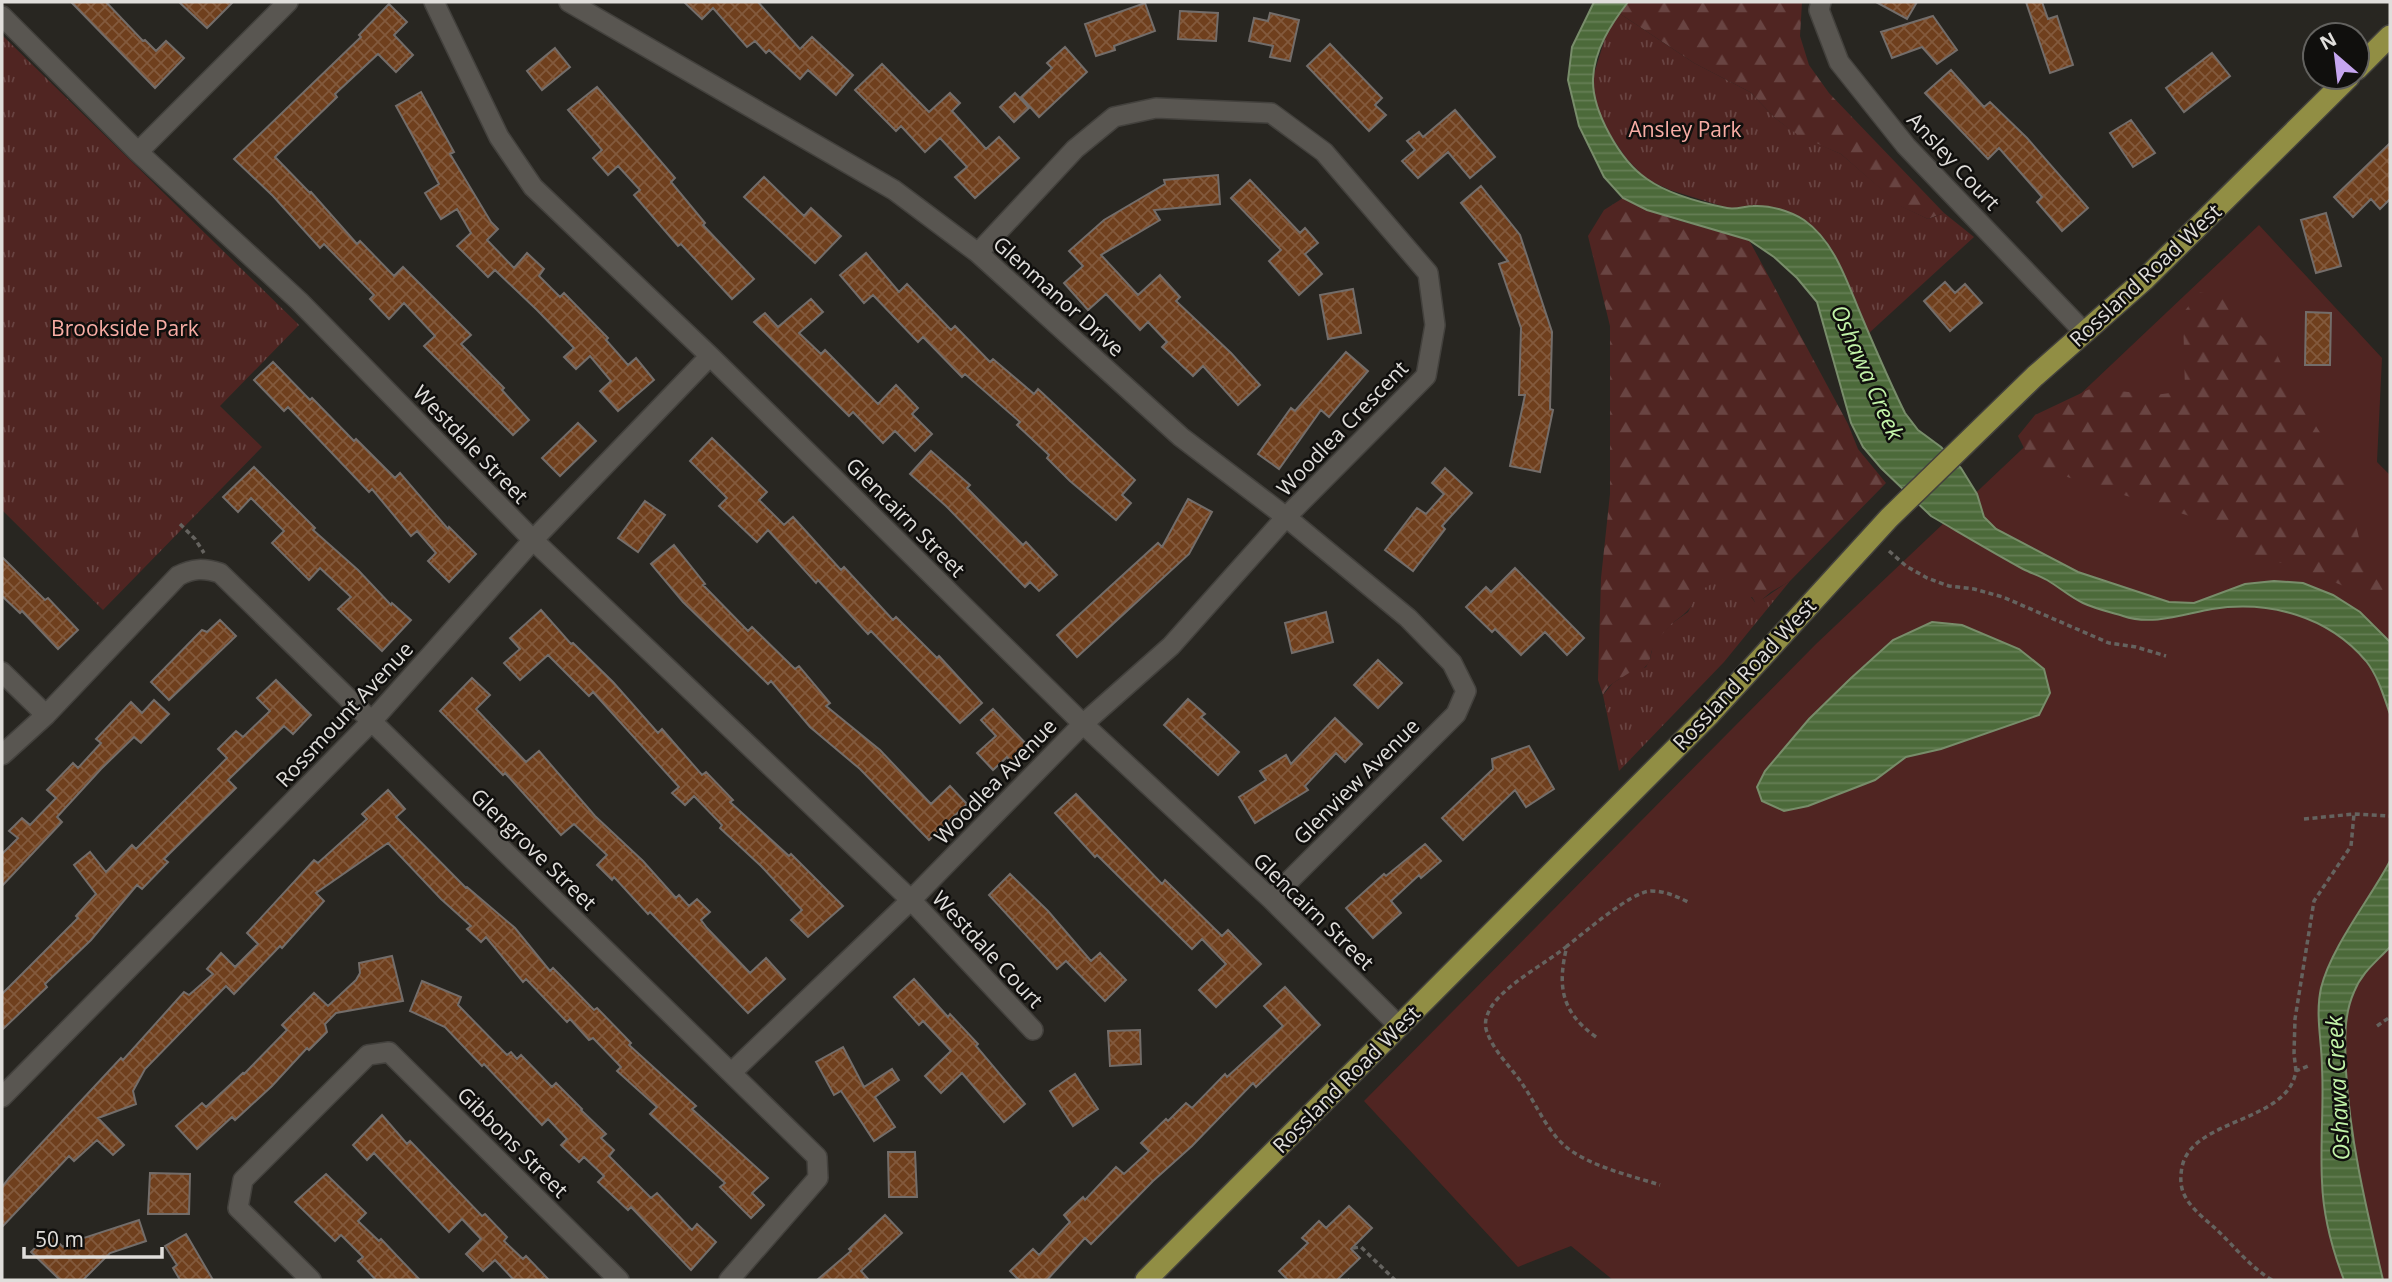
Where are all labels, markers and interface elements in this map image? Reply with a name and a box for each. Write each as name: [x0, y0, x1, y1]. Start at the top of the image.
north arrow: [2301, 21, 2371, 91]
text: N: [2315, 26, 2341, 56]
street label: Ansley Court: [1901, 106, 2007, 216]
park label: Ansley Park: [1628, 115, 1742, 143]
street label: Rossland Road West: [2063, 197, 2227, 353]
street label: Glenmanor Drive: [987, 230, 1131, 362]
water label: Oshawa Creek: [1824, 299, 1912, 445]
park label: Brookside Park: [51, 314, 199, 342]
street label: Woodlea Crescent: [1270, 354, 1414, 502]
street label: Westdale Street: [407, 379, 535, 509]
street label: Glencairn Street: [840, 451, 972, 583]
street label: Rossland Road West: [1666, 592, 1822, 756]
street label: Rossmount Avenue: [269, 635, 419, 793]
street label: Woodlea Avenue: [928, 712, 1062, 850]
street label: Glenview Avenue: [1287, 712, 1425, 850]
street label: Glengrove Street: [465, 782, 603, 916]
street label: Glencairn Street: [1248, 846, 1380, 976]
street label: Westdale Court: [926, 884, 1050, 1014]
street label: Rossland Road West: [1266, 999, 1426, 1159]
water label: Oshawa Creek: [2317, 1014, 2357, 1161]
street label: Gibbons Street: [452, 1081, 574, 1203]
scale bar: [24, 1216, 163, 1260]
text: 50 m: [35, 1225, 84, 1253]

